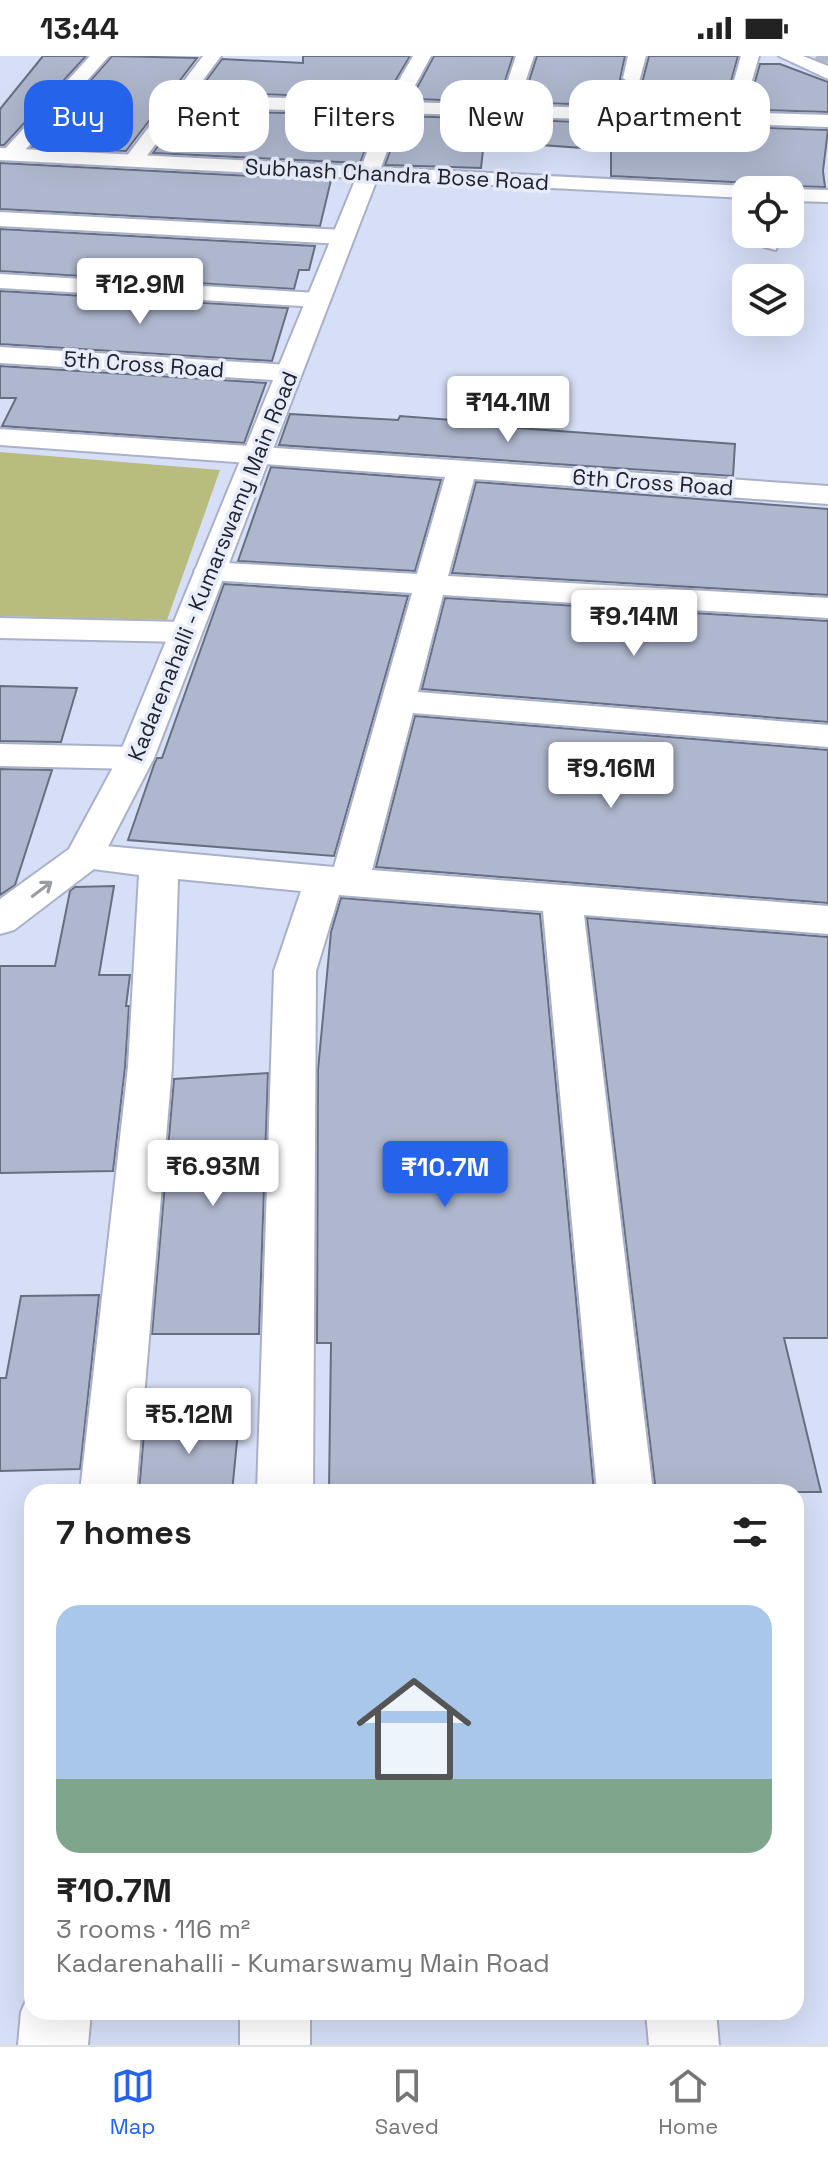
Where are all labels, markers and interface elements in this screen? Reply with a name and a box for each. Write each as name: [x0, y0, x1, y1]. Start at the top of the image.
text: 13:44: [40, 9, 119, 48]
chip: Buy: [24, 80, 133, 152]
chip: Rent: [149, 80, 269, 152]
chip: Filters: [285, 80, 424, 152]
chip: New: [440, 80, 553, 152]
chip: Apartment: [569, 80, 770, 152]
street label: Subhash Chandra Bose Road: [244, 152, 550, 196]
map controls: [732, 176, 804, 336]
button: locate: [732, 176, 804, 248]
pin: ₹12.9M: [75, 258, 205, 326]
button: layers: [732, 264, 804, 336]
text: ₹12.9M: [95, 267, 185, 301]
street label: 5th Cross Road: [63, 344, 225, 384]
street label: Kadarenahalli - Kumarswamy Main Road: [121, 367, 303, 765]
pin: ₹14.1M: [443, 376, 573, 444]
text: ₹14.1M: [465, 385, 551, 419]
street label: 6th Cross Road: [572, 462, 734, 502]
pin: ₹9.14M: [569, 590, 699, 658]
text: ₹9.14M: [589, 599, 679, 633]
pin: ₹9.16M: [546, 742, 676, 810]
text: ₹9.16M: [566, 751, 656, 785]
one-way arrow: [31, 880, 52, 897]
pin: ₹6.93M: [148, 1140, 278, 1208]
pin: ₹10.7M: [380, 1141, 510, 1209]
text: ₹6.93M: [166, 1149, 260, 1183]
text: ₹10.7M: [401, 1150, 489, 1184]
pin: ₹5.12M: [124, 1388, 254, 1456]
text: ₹5.12M: [145, 1397, 233, 1431]
icon: filters: [728, 1510, 772, 1554]
text: 7 homes: [56, 1511, 192, 1554]
icon: home: [342, 1657, 486, 1801]
text: ₹10.7M: [56, 1869, 172, 1912]
text: 3 rooms · 116 m²: [56, 1912, 250, 1946]
text: Kadarenahalli - Kumarswamy Main Road: [56, 1946, 550, 1980]
tab: Map: [110, 2064, 156, 2140]
tab: Saved: [375, 2064, 439, 2140]
tab: Home: [658, 2064, 718, 2140]

